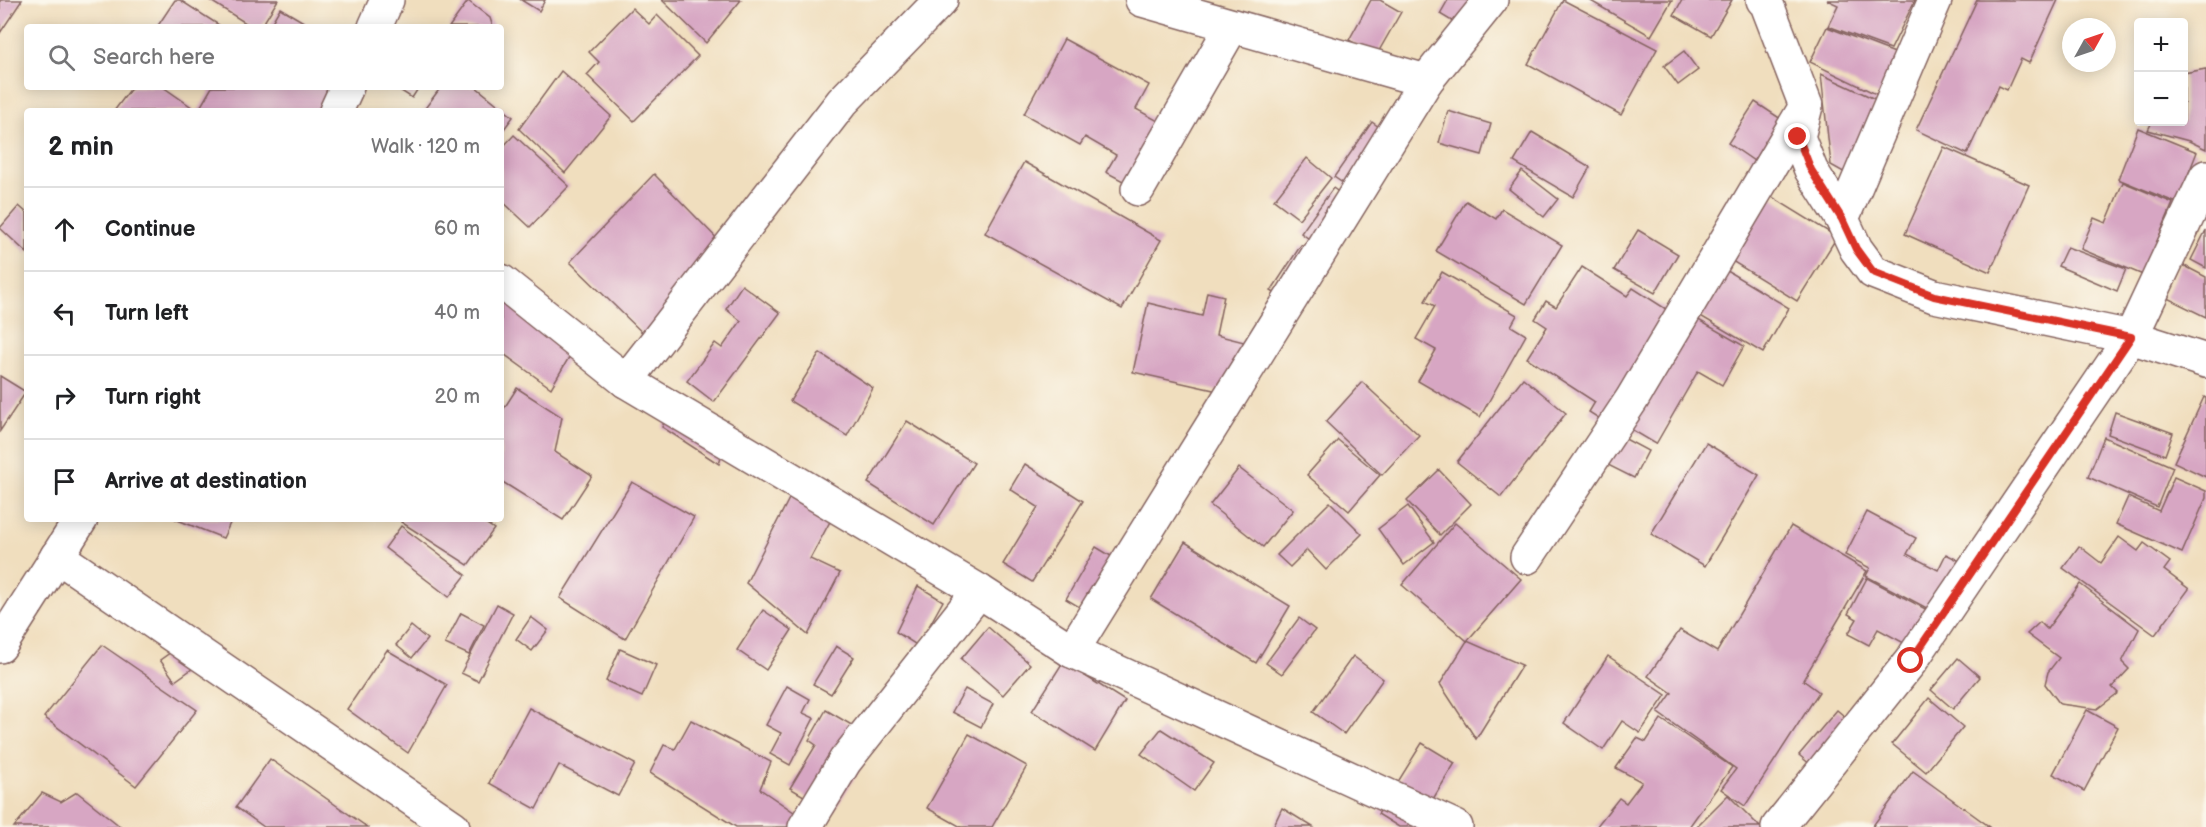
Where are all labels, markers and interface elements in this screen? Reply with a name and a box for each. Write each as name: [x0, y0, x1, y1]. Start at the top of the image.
north arrow: [2062, 18, 2116, 72]
map controls: [2134, 18, 2188, 126]
button: +: [2134, 18, 2188, 72]
search box: [24, 24, 504, 90]
icon: search: [45, 41, 78, 74]
text: Search here: [93, 44, 215, 71]
button: −: [2134, 72, 2188, 126]
route end: [1784, 123, 1810, 149]
text: 2 min: [48, 132, 114, 163]
text: Walk · 120 m: [371, 135, 480, 159]
icon: ahead: [48, 213, 81, 246]
text: Continue: [105, 216, 195, 243]
text: 60 m: [434, 217, 480, 241]
icon: left: [48, 297, 81, 330]
text: Turn left: [105, 300, 189, 327]
text: 40 m: [434, 301, 480, 325]
icon: right: [48, 381, 81, 414]
text: Turn right: [105, 384, 201, 411]
text: 20 m: [435, 385, 480, 409]
icon: arrive: [48, 465, 81, 498]
text: Arrive at destination: [105, 468, 307, 495]
route start: [1897, 647, 1923, 673]

